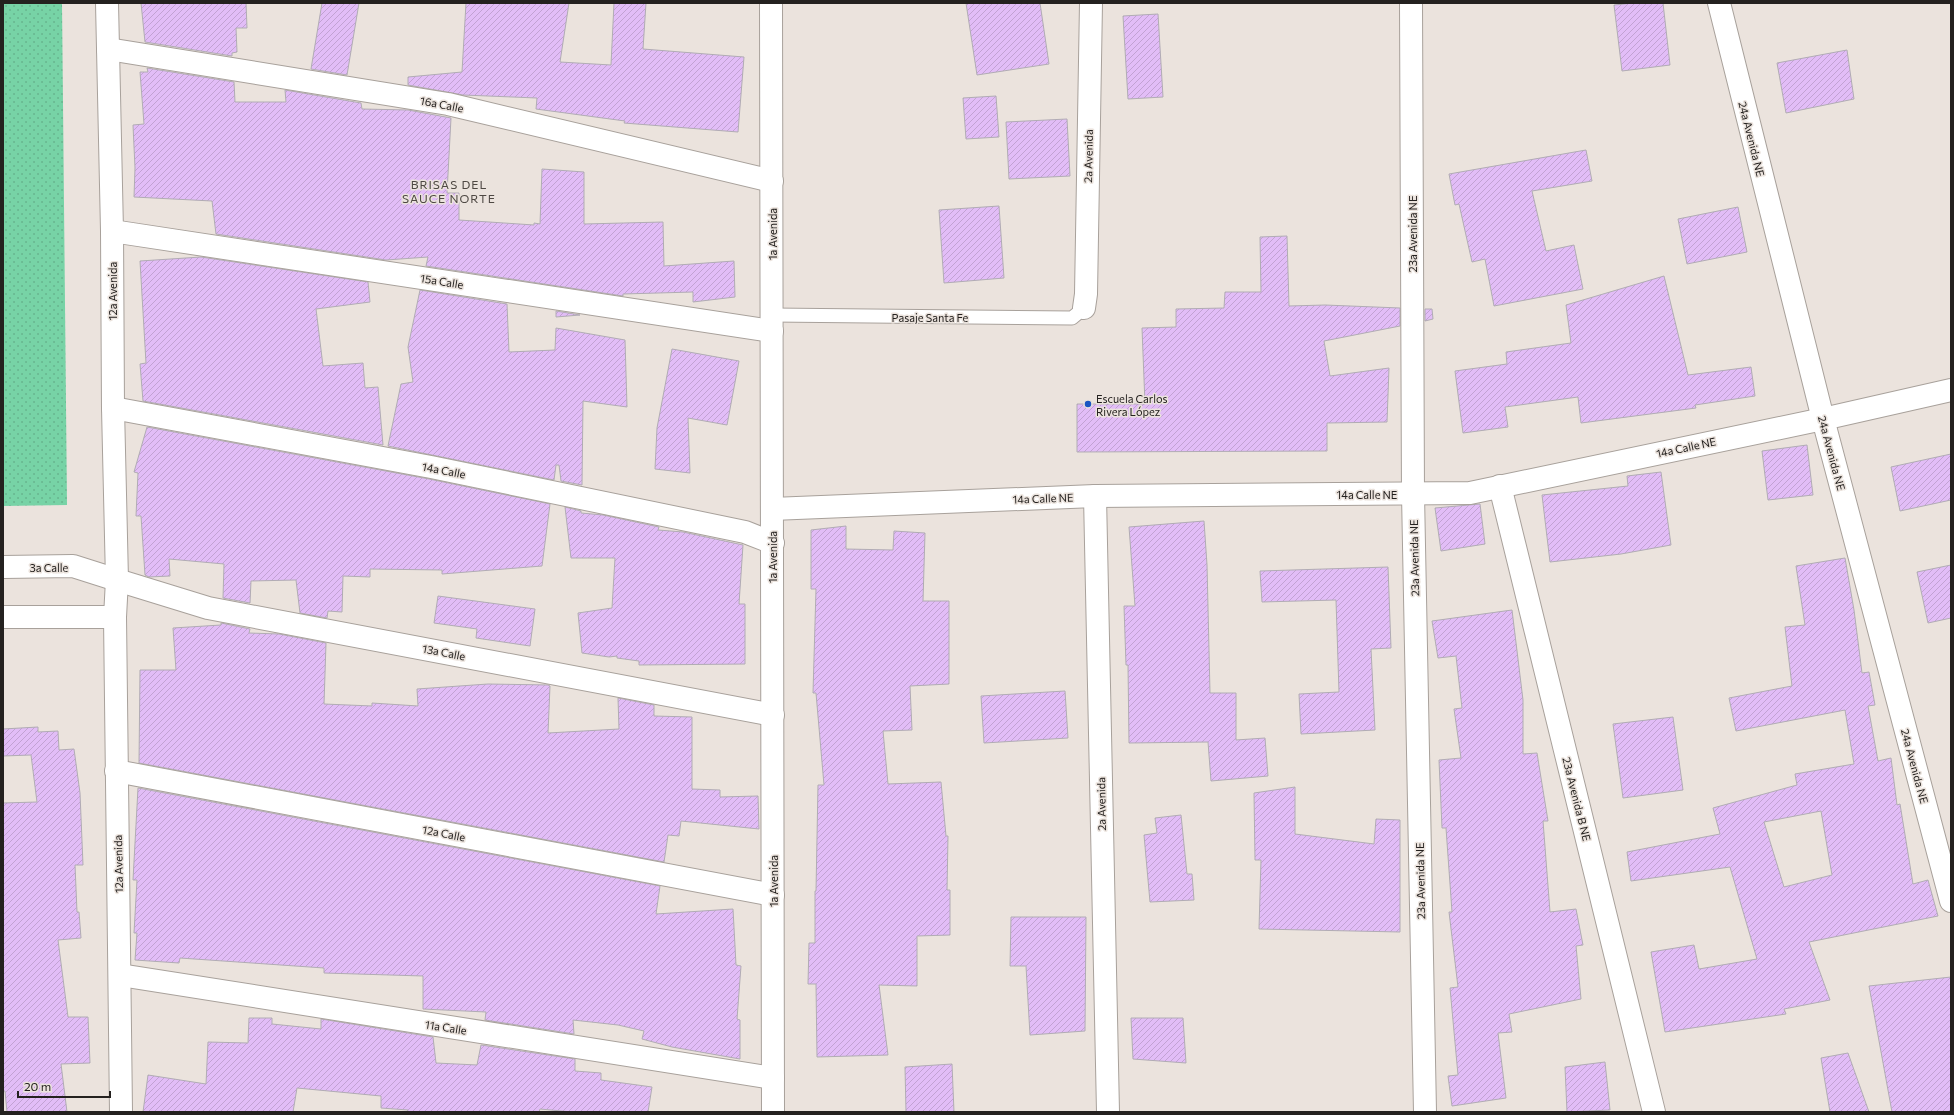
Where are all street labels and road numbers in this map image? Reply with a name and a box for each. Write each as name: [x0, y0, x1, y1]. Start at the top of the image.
street label: 16a Calle: [419, 93, 465, 115]
street label: 24a Avenida NE: [1736, 100, 1768, 178]
street label: 2a Avenida: [1081, 129, 1095, 183]
street label: 23a Avenida NE: [1406, 196, 1419, 272]
street label: 1a Avenida: [766, 208, 779, 260]
street label: 12a Avenida: [106, 262, 119, 320]
street label: 15a Calle: [419, 271, 465, 291]
street label: Pasaje Santa Fe: [892, 311, 969, 324]
street label: 24a Avenida NE: [1816, 414, 1848, 492]
street label: 14a Calle NE: [1655, 434, 1717, 460]
street label: 14a Calle: [421, 459, 467, 481]
street label: 14a Calle NE: [1337, 488, 1397, 501]
street label: 14a Calle NE: [1012, 490, 1074, 506]
street label: 23a Avenida NE: [1407, 519, 1421, 597]
street label: 1a Avenida: [766, 531, 779, 583]
street label: 3a Calle: [30, 561, 69, 574]
street label: 13a Calle: [421, 641, 467, 663]
street label: 24a Avenida NE: [1899, 727, 1931, 805]
street label: 23a Avenida B NE: [1560, 756, 1594, 842]
street label: 2a Avenida: [1094, 777, 1108, 831]
street label: 12a Calle: [421, 822, 467, 844]
street label: 12a Avenida: [111, 835, 125, 893]
street label: 23a Avenida NE: [1413, 842, 1427, 920]
street label: 1a Avenida: [767, 855, 780, 907]
street label: 11a Calle: [424, 1017, 468, 1037]

